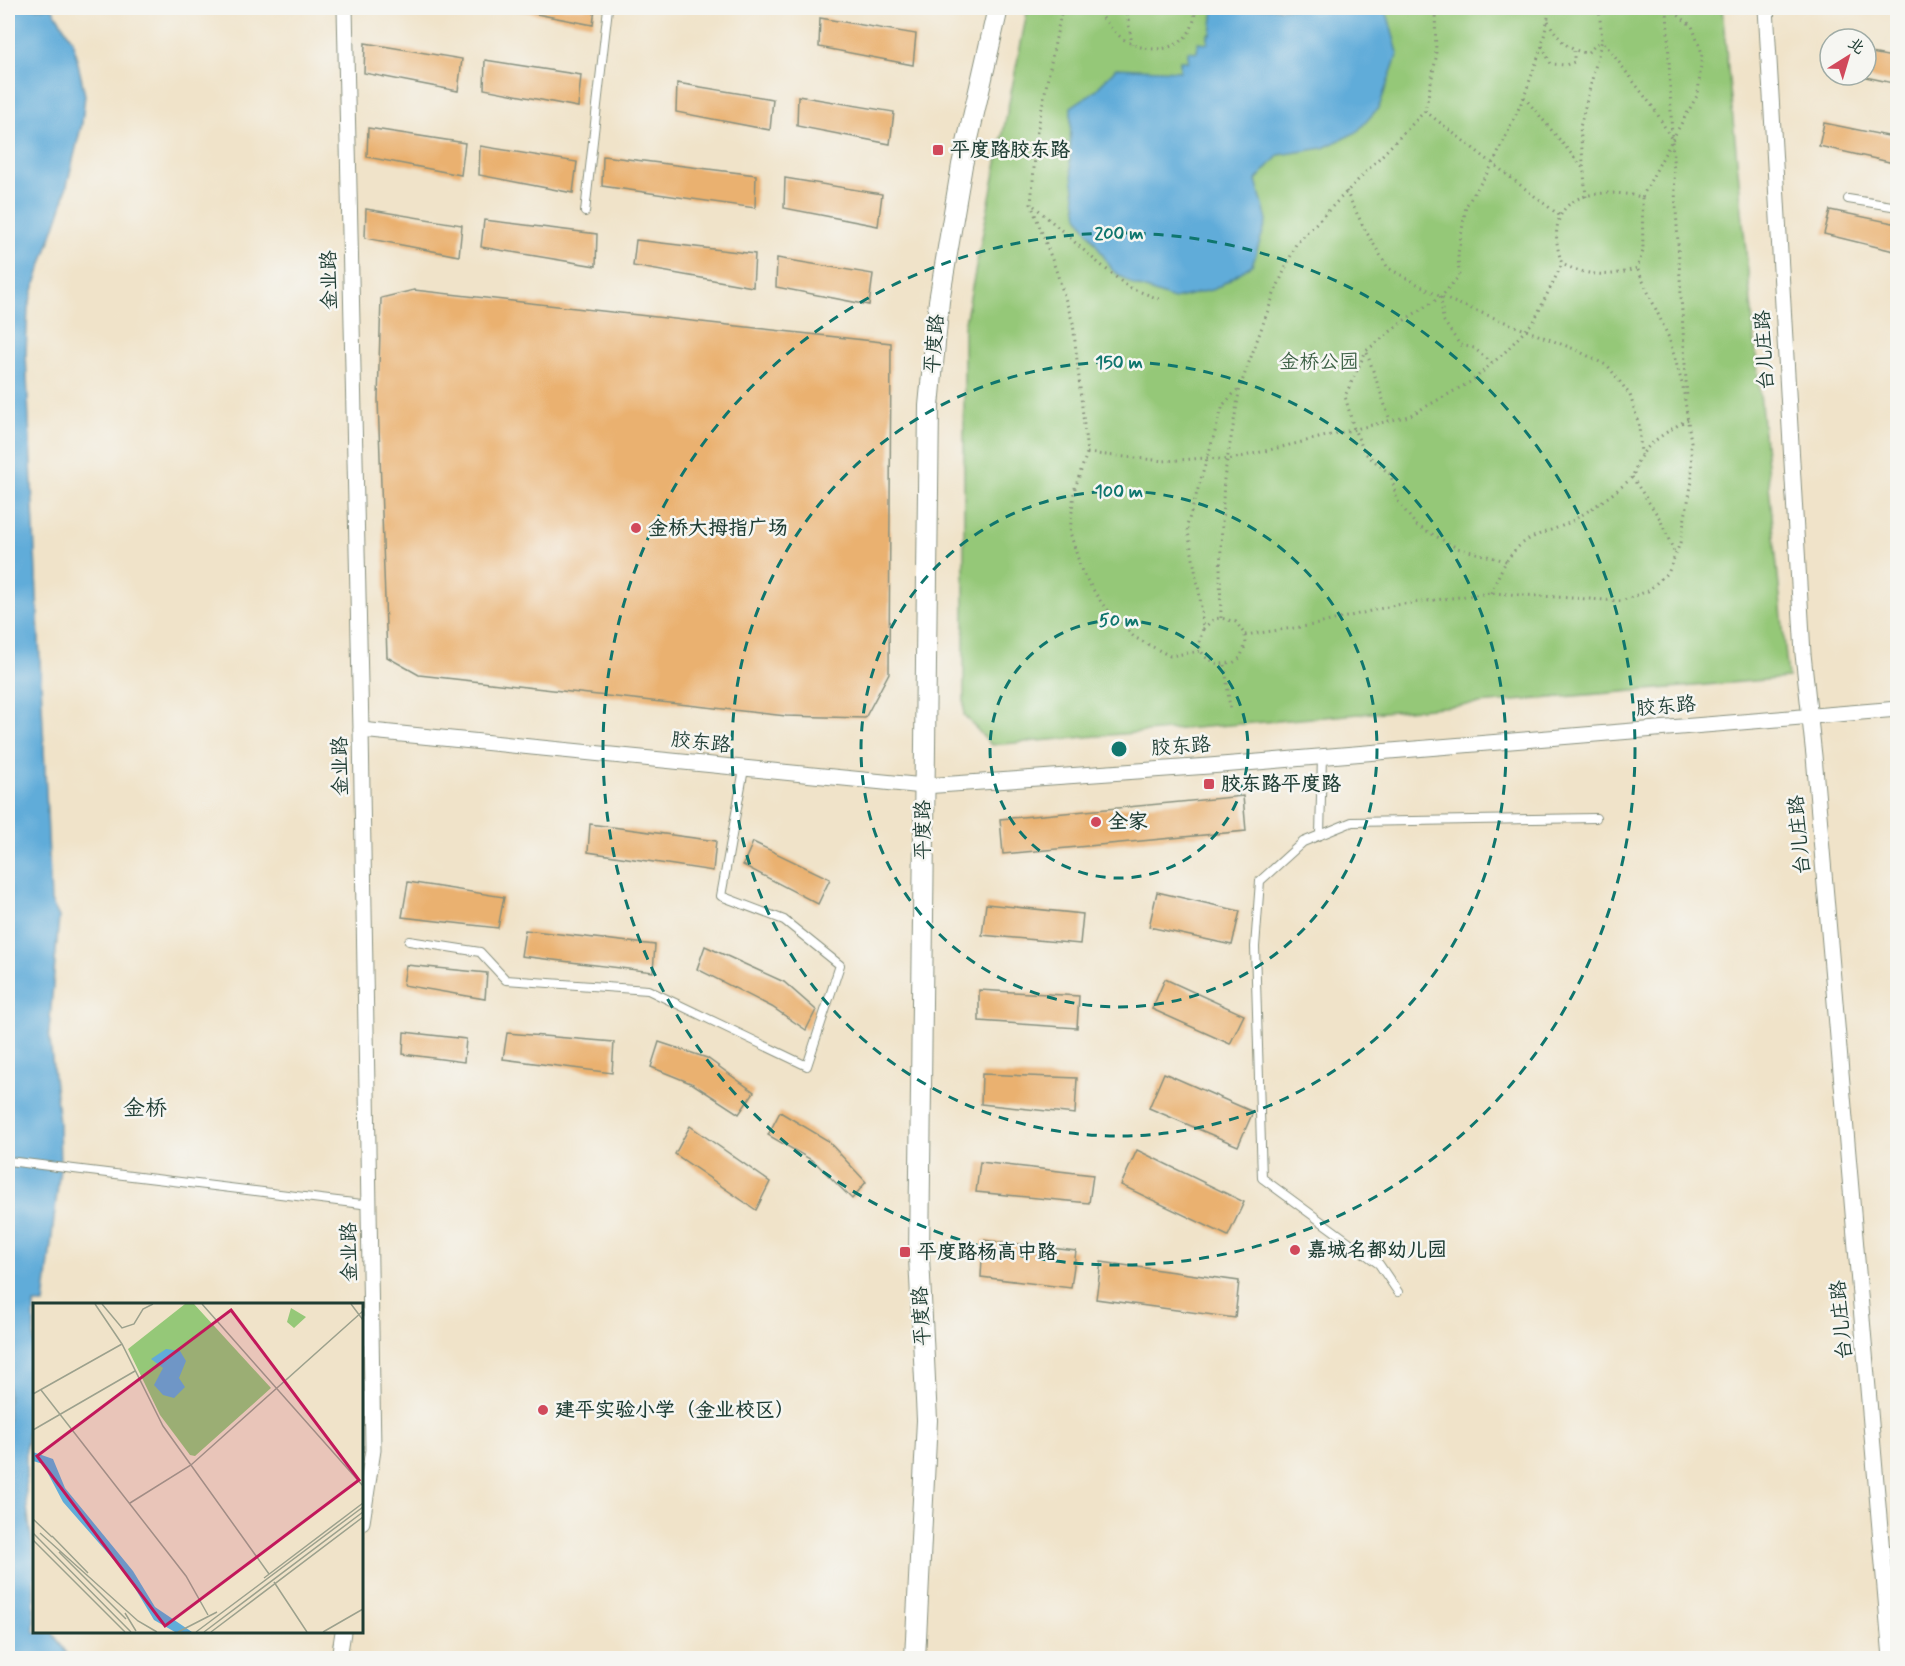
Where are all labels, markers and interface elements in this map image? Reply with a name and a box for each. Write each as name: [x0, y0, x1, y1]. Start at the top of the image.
north arrow: [1818, 27, 1878, 87]
text: 北: [1843, 33, 1869, 59]
place label: 平度路胶东路: [950, 137, 1070, 164]
marker: 平度路胶东路: [931, 143, 945, 157]
text: 200 m: [1094, 222, 1144, 246]
street label: 金业路: [316, 249, 344, 310]
street label: 台儿庄路: [1749, 308, 1781, 391]
street label: 平度路: [919, 312, 951, 375]
park label: 金桥公园: [1279, 349, 1359, 376]
text: 150 m: [1095, 351, 1143, 375]
text: 100 m: [1095, 480, 1143, 504]
place label: 金桥大拇指广场: [648, 515, 788, 542]
marker: 金桥大拇指广场: [629, 521, 643, 535]
text: 50 m: [1099, 609, 1139, 633]
street label: 胶东路: [1635, 691, 1698, 723]
street label: 胶东路: [670, 726, 733, 760]
street label: 胶东路: [1150, 731, 1213, 763]
street label: 金业路: [327, 735, 355, 796]
centre of rings: [1109, 739, 1129, 759]
place label: 胶东路平度路: [1221, 771, 1341, 798]
marker: 胶东路平度路: [1202, 777, 1216, 791]
street label: 台儿庄路: [1783, 793, 1817, 876]
street label: 平度路: [910, 799, 937, 860]
place label: 全家: [1108, 809, 1148, 836]
marker: 全家: [1089, 815, 1103, 829]
district label: 金桥: [123, 1095, 167, 1123]
street label: 金业路: [336, 1221, 364, 1282]
place label: 嘉城名都幼儿园: [1307, 1237, 1447, 1264]
place label: 平度路杨高中路: [917, 1239, 1057, 1266]
marker: 嘉城名都幼儿园: [1288, 1243, 1302, 1257]
marker: 平度路杨高中路: [898, 1245, 912, 1259]
street label: 台儿庄路: [1825, 1278, 1859, 1361]
street label: 平度路: [907, 1284, 937, 1347]
inset map: [33, 1303, 363, 1633]
place label: 建平实验小学（金业校区）: [555, 1397, 795, 1424]
marker: 建平实验小学（金业校区）: [536, 1403, 550, 1417]

